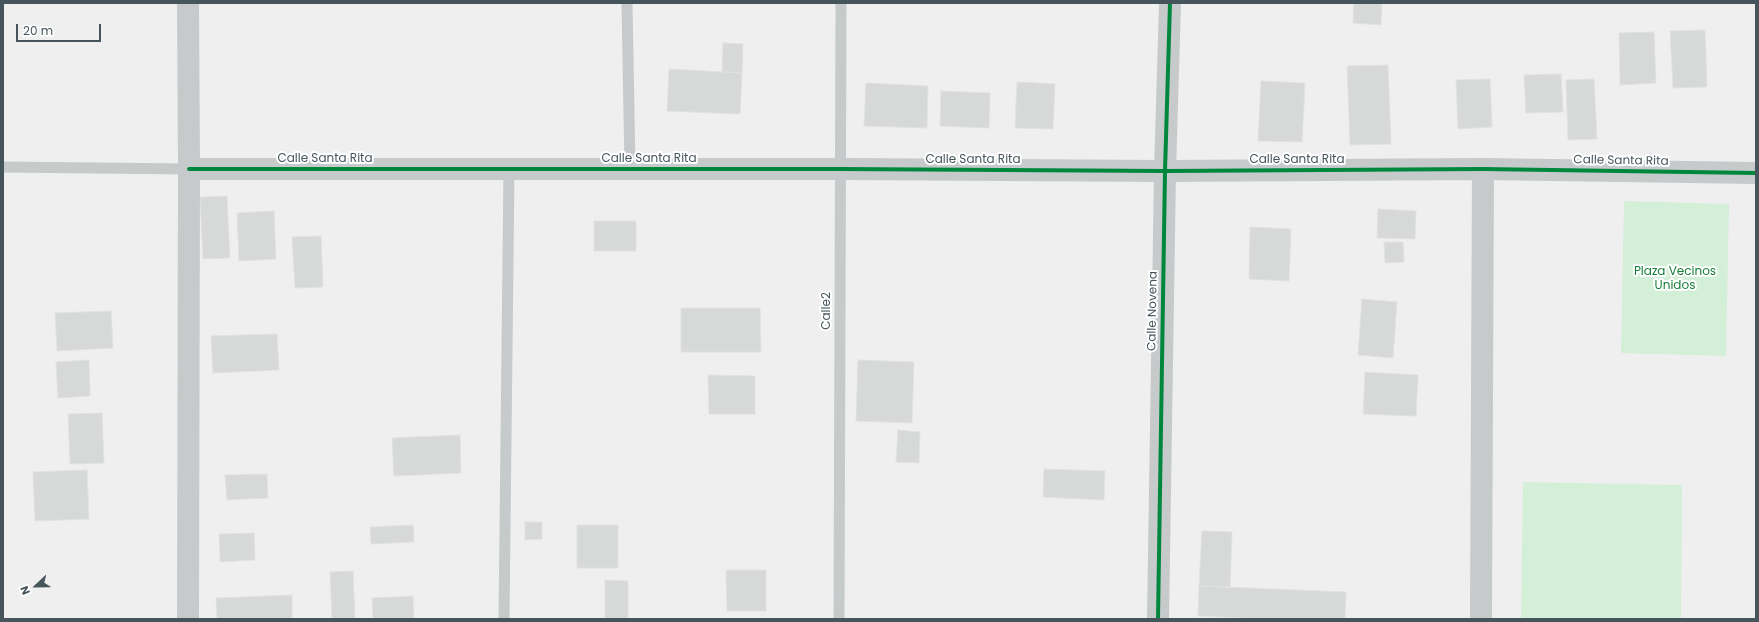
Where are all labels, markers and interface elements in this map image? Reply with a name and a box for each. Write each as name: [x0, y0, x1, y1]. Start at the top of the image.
scale bar: [18, 16, 103, 42]
text: 20 m: [23, 22, 53, 39]
street label: Calle Santa Rita: [277, 152, 373, 166]
street label: Calle Santa Rita: [601, 152, 697, 166]
street label: Calle Santa Rita: [925, 153, 1021, 167]
street label: Calle Santa Rita: [1249, 153, 1345, 167]
street label: Calle Santa Rita: [1573, 153, 1669, 169]
park label: Plaza Vecinos Unidos: [1634, 265, 1716, 293]
street label: Calle Novena: [1145, 271, 1161, 351]
street label: Calle2: [820, 292, 834, 330]
north arrow: [16, 566, 56, 606]
text: N: [16, 584, 34, 597]

